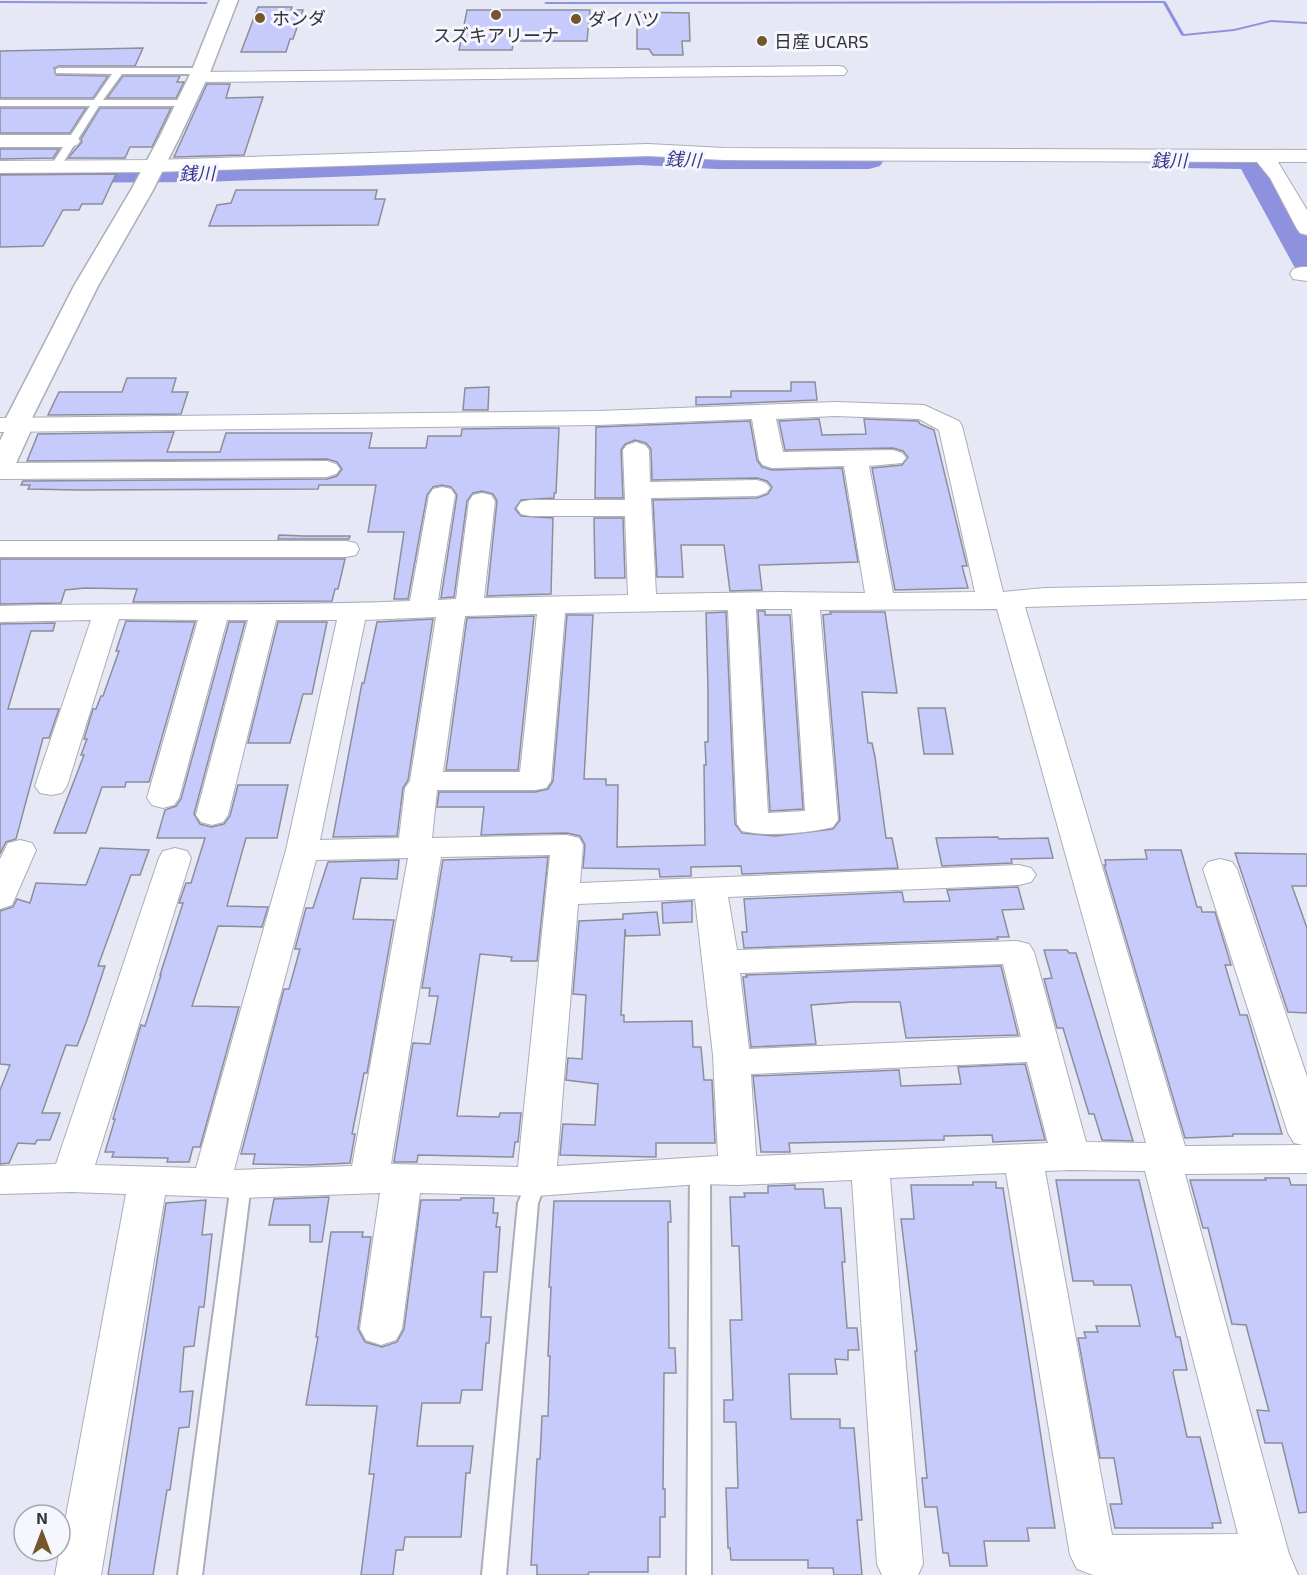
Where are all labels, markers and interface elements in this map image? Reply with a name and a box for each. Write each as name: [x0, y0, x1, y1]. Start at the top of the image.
place label: ホンダ: [272, 7, 326, 29]
marker: スズキアリーナ: [489, 8, 503, 22]
place label: ダイハツ: [588, 8, 660, 30]
marker: ホンダ: [253, 11, 267, 25]
marker: ダイハツ: [569, 12, 583, 26]
place label: スズキアリーナ: [433, 24, 559, 46]
place label: 日産 UCARS: [774, 30, 869, 52]
marker: 日産 UCARS: [755, 34, 769, 48]
water label: 銭川: [664, 147, 704, 171]
water label: 銭川: [1151, 149, 1189, 171]
water label: 銭川: [179, 162, 217, 184]
north arrow: [12, 1503, 72, 1563]
text: N: [36, 1508, 48, 1527]

